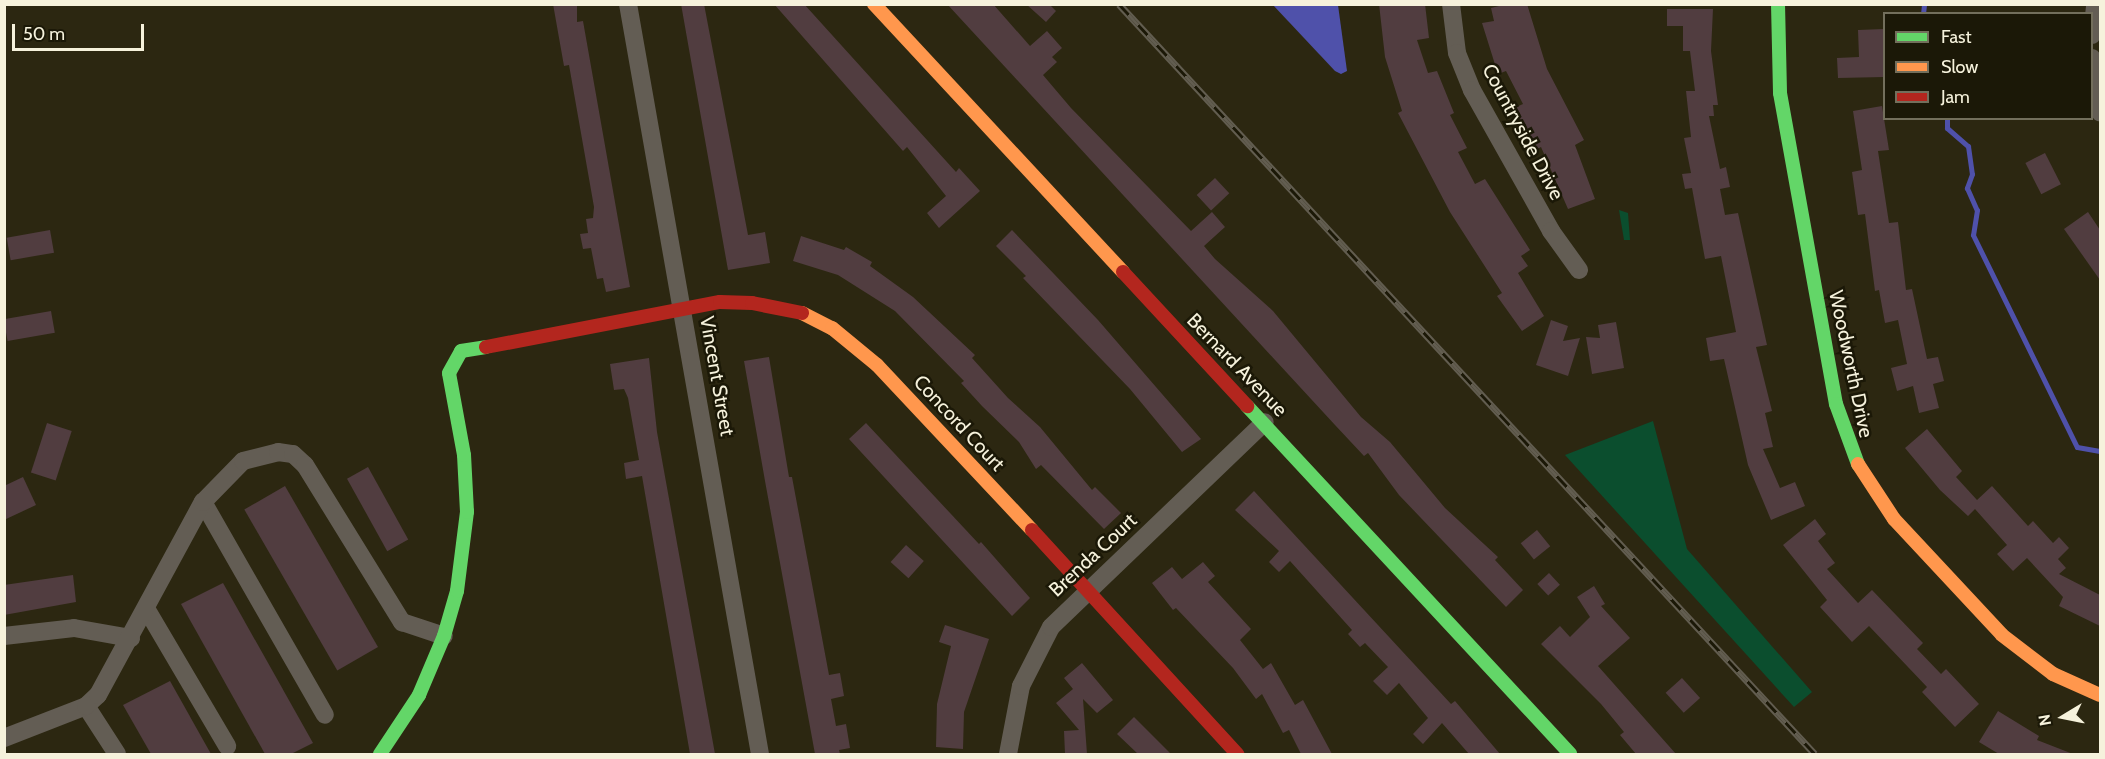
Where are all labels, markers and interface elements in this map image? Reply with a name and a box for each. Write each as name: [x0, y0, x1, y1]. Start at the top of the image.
scale bar: [15, 12, 147, 50]
legend: [1883, 12, 2093, 120]
text: 50 m: [23, 23, 65, 45]
text: Fast: [1941, 26, 1972, 48]
text: Slow: [1941, 56, 1978, 78]
street label: Countryside Drive: [1477, 60, 1569, 204]
text: Jam: [1941, 86, 1970, 108]
street label: Woodworth Drive: [1824, 288, 1878, 440]
street label: Bernard Avenue: [1182, 308, 1292, 422]
street label: Vincent Street: [695, 314, 739, 438]
street label: Concord Court: [908, 370, 1010, 476]
street label: Brenda Court: [1044, 508, 1142, 602]
north arrow: [2033, 687, 2093, 747]
text: N: [2034, 713, 2055, 727]

